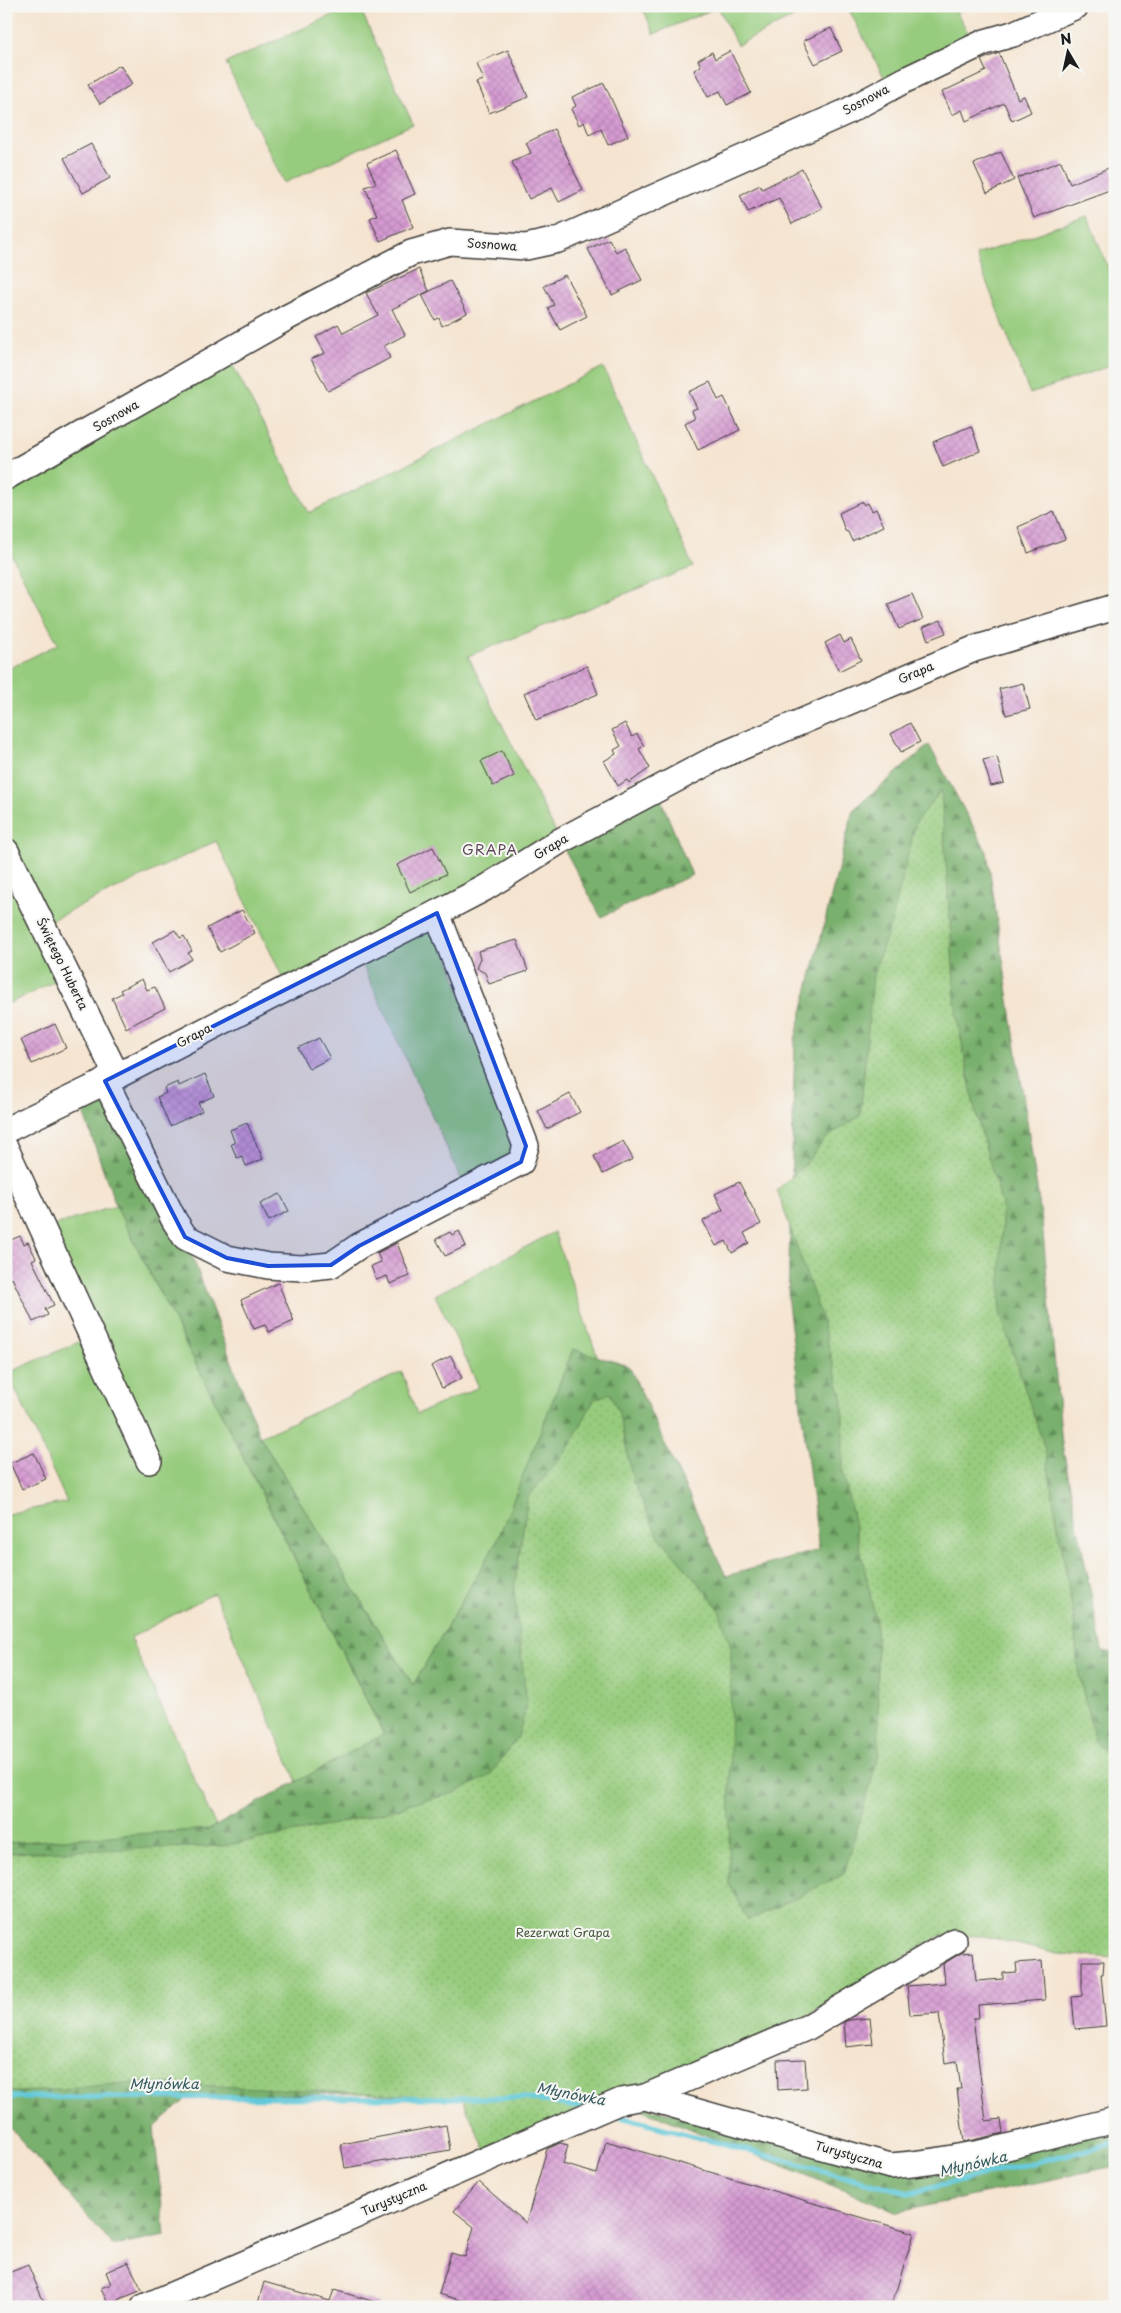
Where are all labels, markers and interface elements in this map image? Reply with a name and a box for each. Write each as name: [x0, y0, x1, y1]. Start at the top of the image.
text: N: [1059, 27, 1073, 50]
north arrow: [1044, 28, 1094, 78]
street label: Sosnowa: [839, 79, 892, 119]
street label: Sosnowa: [466, 233, 518, 255]
street label: Sosnowa: [89, 395, 142, 435]
street label: Grapa: [895, 656, 937, 688]
street label: Grapa: [530, 829, 571, 863]
district label: GRAPA: [462, 839, 518, 860]
street label: Świętego Huberta: [33, 914, 93, 1013]
street label: Grapa: [173, 1018, 215, 1052]
park label: Rezerwat Grapa: [516, 1923, 611, 1941]
water label: Młynówka: [129, 2073, 200, 2094]
water label: Młynówka: [535, 2077, 608, 2111]
street label: Turystyczna: [813, 2136, 886, 2172]
water label: Młynówka: [937, 2145, 1010, 2182]
street label: Turystyczna: [358, 2176, 430, 2220]

